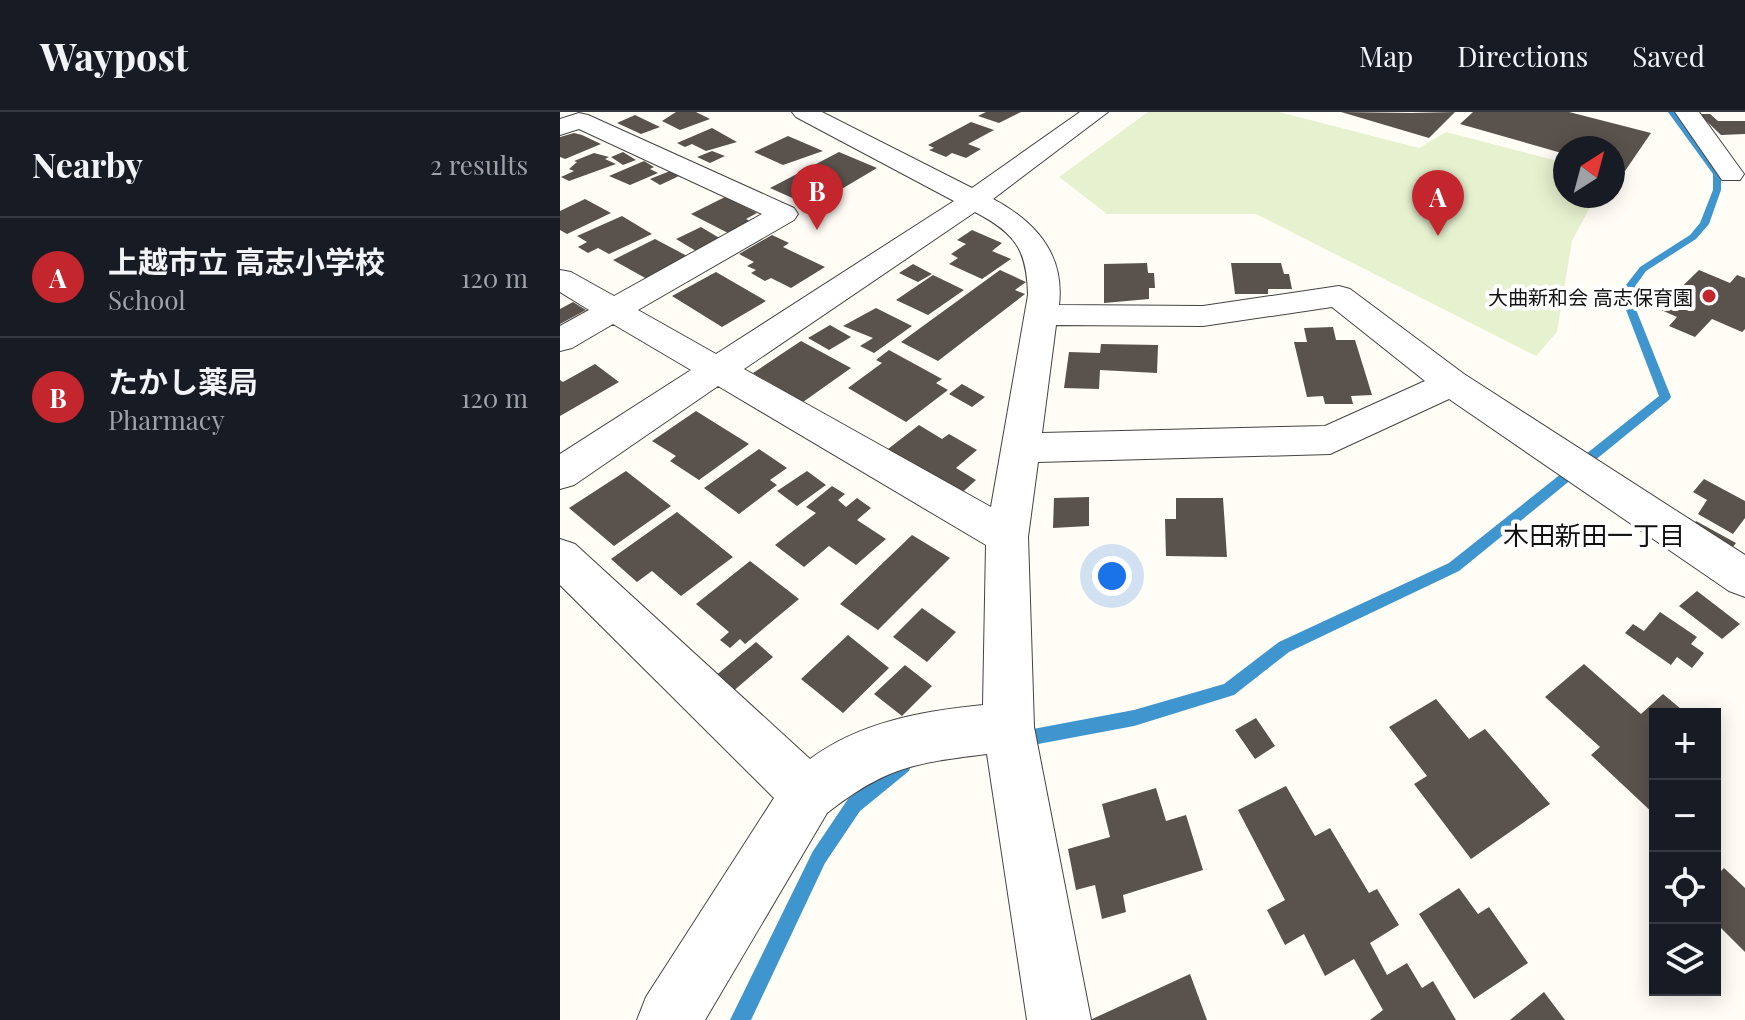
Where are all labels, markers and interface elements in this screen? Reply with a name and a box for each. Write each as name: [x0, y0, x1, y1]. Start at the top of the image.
text: Waypost: [40, 30, 188, 81]
text: Map: [1359, 37, 1413, 74]
text: Directions: [1457, 37, 1588, 74]
text: Saved: [1632, 37, 1705, 74]
north arrow: [1553, 136, 1625, 208]
text: Nearby: [32, 141, 143, 187]
text: 2 results: [430, 147, 528, 182]
pin: B: [791, 164, 843, 230]
pin: A: [1412, 170, 1464, 236]
text: 上越市立 高志小学校: [108, 241, 385, 281]
text: A: [49, 260, 67, 295]
text: 120 m: [461, 260, 528, 295]
text: School: [108, 282, 186, 317]
place label: 大曲新和会 高志保育園: [1488, 283, 1693, 310]
marker: 大曲新和会 高志保育園: [1700, 287, 1718, 305]
text: たかし薬局: [108, 361, 258, 401]
text: B: [49, 380, 67, 415]
text: 120 m: [461, 380, 528, 415]
text: Pharmacy: [108, 402, 225, 437]
district label: 木田新田一丁目: [1503, 517, 1685, 552]
your location: [1092, 556, 1132, 596]
map controls: [1649, 708, 1721, 996]
button: +: [1649, 708, 1721, 780]
button: −: [1649, 780, 1721, 852]
button: locate: [1649, 852, 1721, 924]
button: layers: [1649, 924, 1721, 996]

